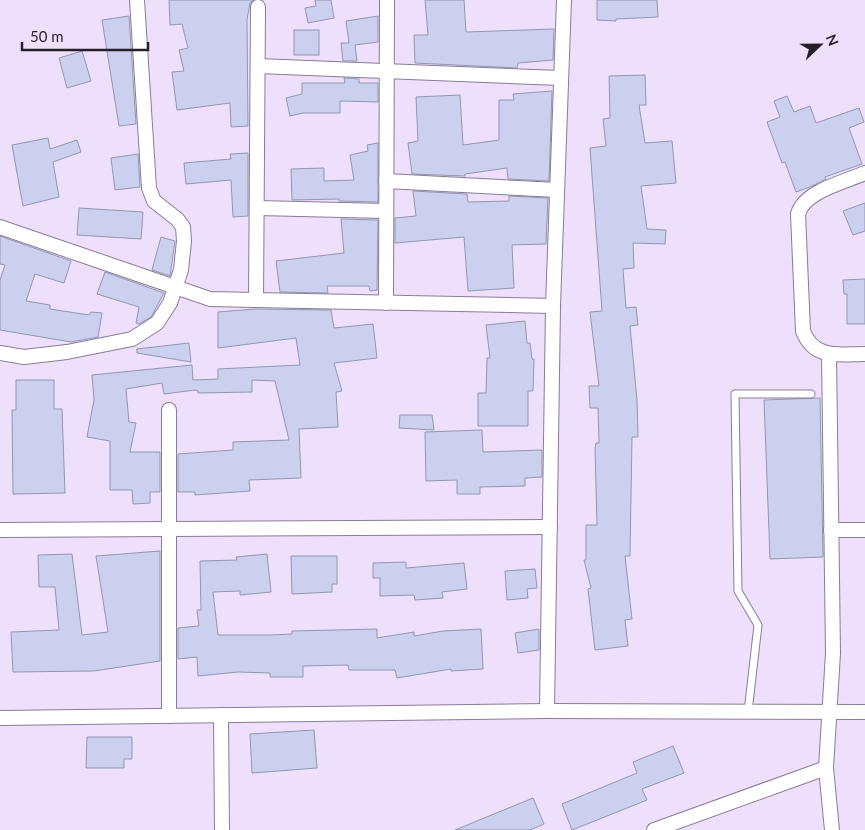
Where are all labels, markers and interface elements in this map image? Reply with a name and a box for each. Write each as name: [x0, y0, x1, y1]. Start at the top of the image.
scale bar: [22, 20, 149, 52]
north arrow: [795, 20, 845, 70]
text: 50 m: [30, 27, 64, 45]
text: N: [823, 32, 842, 48]

